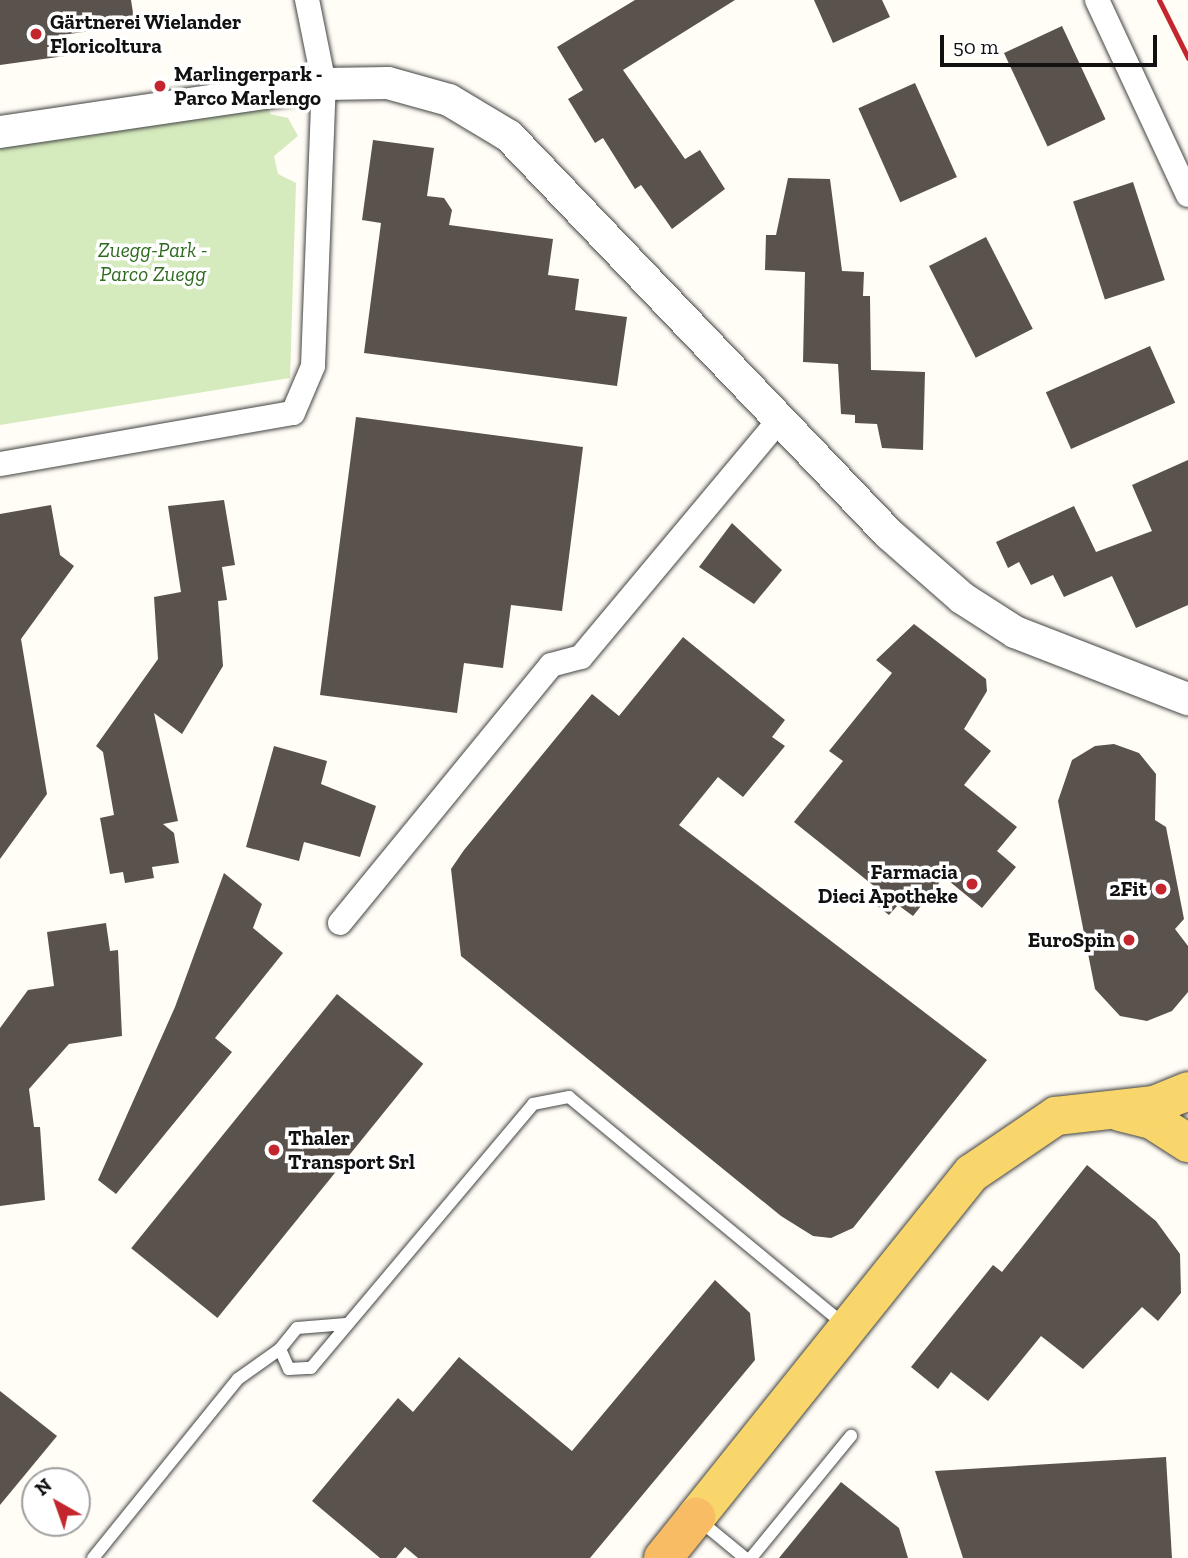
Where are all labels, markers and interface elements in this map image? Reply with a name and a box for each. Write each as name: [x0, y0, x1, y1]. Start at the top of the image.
place label: Gärtnerei Wielander Floricoltura: [50, 9, 242, 59]
scale bar: [943, 21, 1160, 65]
marker: Gärtnerei Wielander Floricoltura: [28, 26, 44, 42]
text: 50 m: [953, 34, 999, 59]
place label: Marlingerpark - Parco Marlengo: [174, 61, 323, 111]
marker: Marlingerpark - Parco Marlengo: [152, 78, 168, 94]
park label: Zuegg-Park - Parco Zuegg: [98, 237, 208, 287]
place label: Farmacia Dieci Apotheke: [817, 859, 958, 909]
marker: Farmacia Dieci Apotheke: [964, 876, 980, 892]
place label: 2Fit: [1109, 876, 1147, 902]
marker: 2Fit: [1153, 881, 1169, 897]
place label: EuroSpin: [1028, 927, 1115, 953]
marker: EuroSpin: [1121, 932, 1137, 948]
place label: Thaler Transport Srl: [288, 1125, 415, 1175]
marker: Thaler Transport Srl: [266, 1142, 282, 1158]
north arrow: [21, 1467, 91, 1537]
text: N: [31, 1474, 56, 1501]

